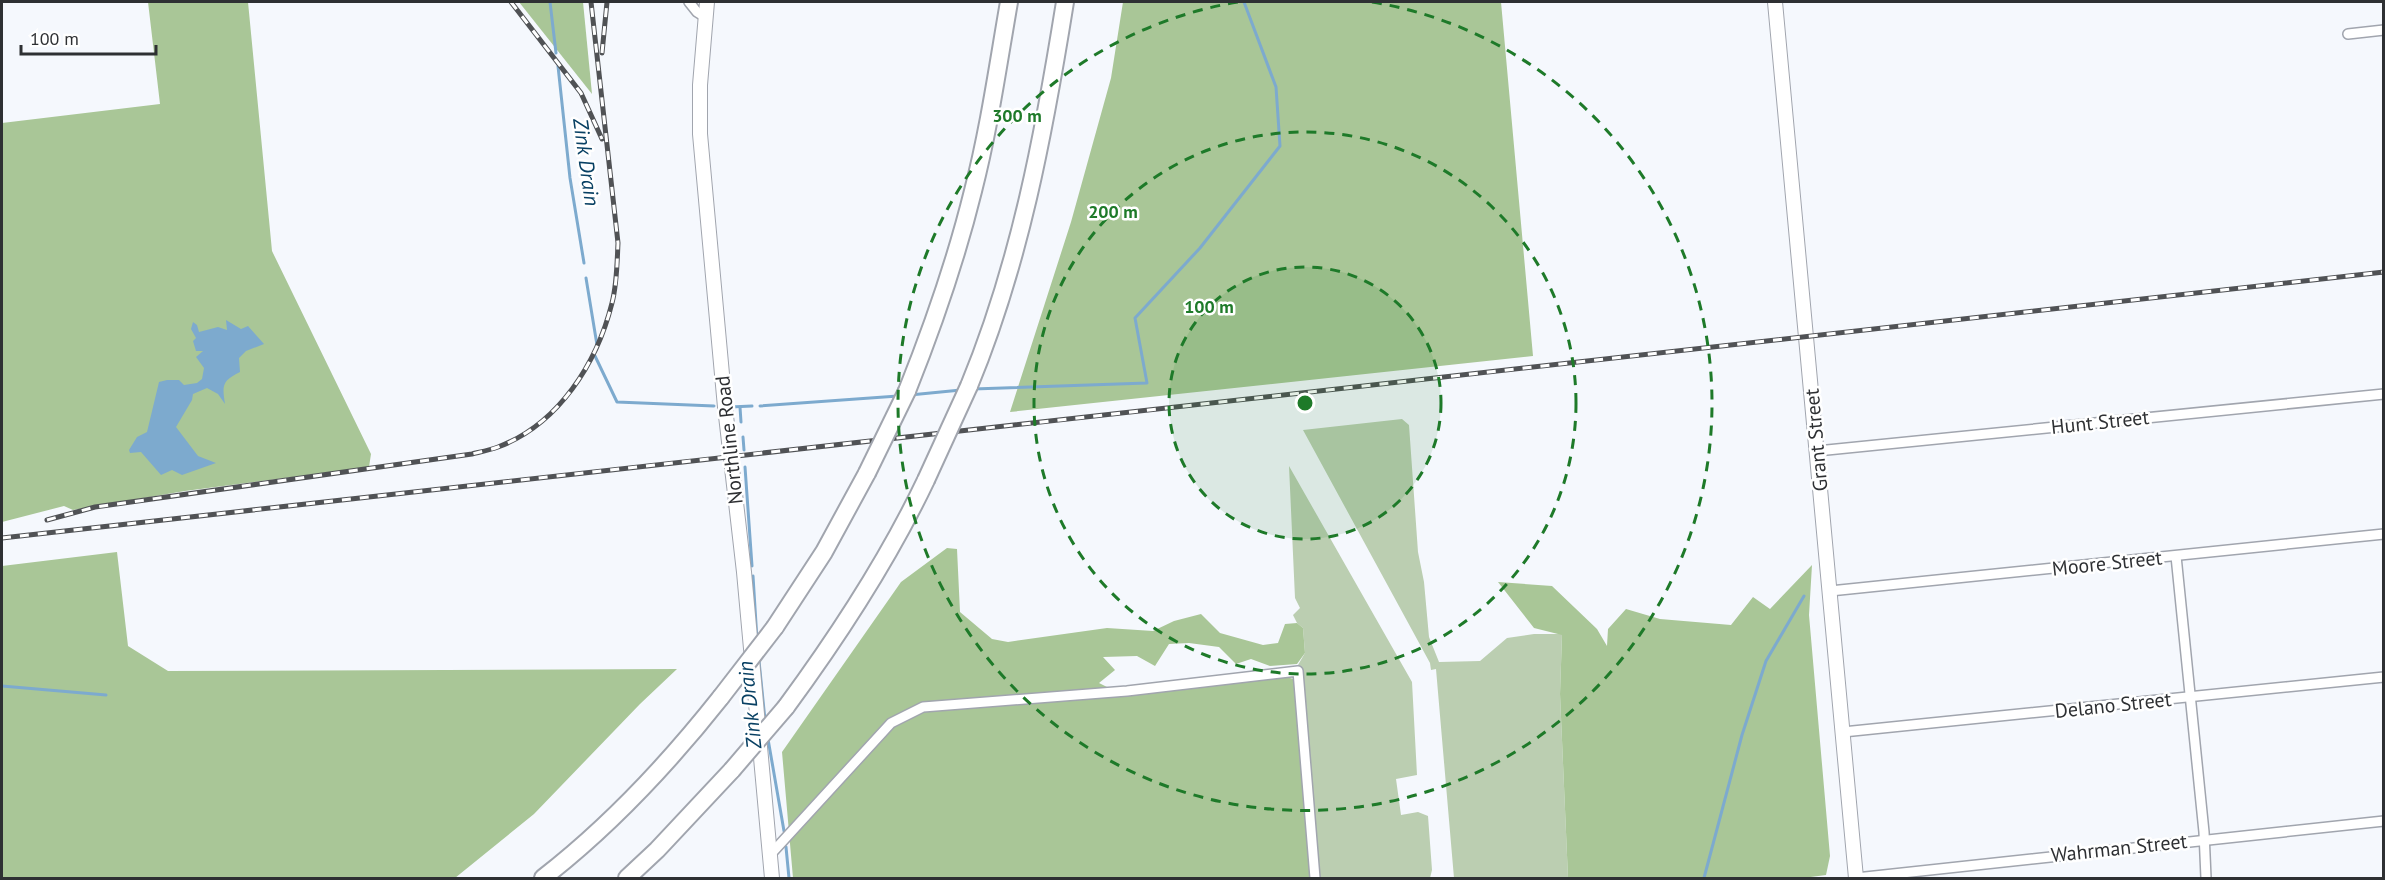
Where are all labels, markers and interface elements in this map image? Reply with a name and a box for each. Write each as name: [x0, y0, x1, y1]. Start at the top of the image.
scale bar: [21, 18, 156, 56]
text: 100 m: [30, 27, 79, 50]
text: 300 m: [992, 104, 1042, 127]
water label: Zink Drain: [567, 115, 606, 208]
text: 200 m: [1088, 200, 1138, 223]
text: 100 m: [1184, 295, 1234, 318]
street label: Northline Road: [709, 374, 749, 506]
street label: Grant Street: [1799, 387, 1833, 492]
centre of rings: [1295, 393, 1315, 413]
street label: Hunt Street: [2050, 404, 2150, 440]
street label: Moore Street: [2051, 544, 2164, 582]
water label: Zink Drain: [731, 660, 768, 751]
street label: Delano Street: [2053, 686, 2173, 724]
street label: Wahrman Street: [2050, 828, 2189, 868]

